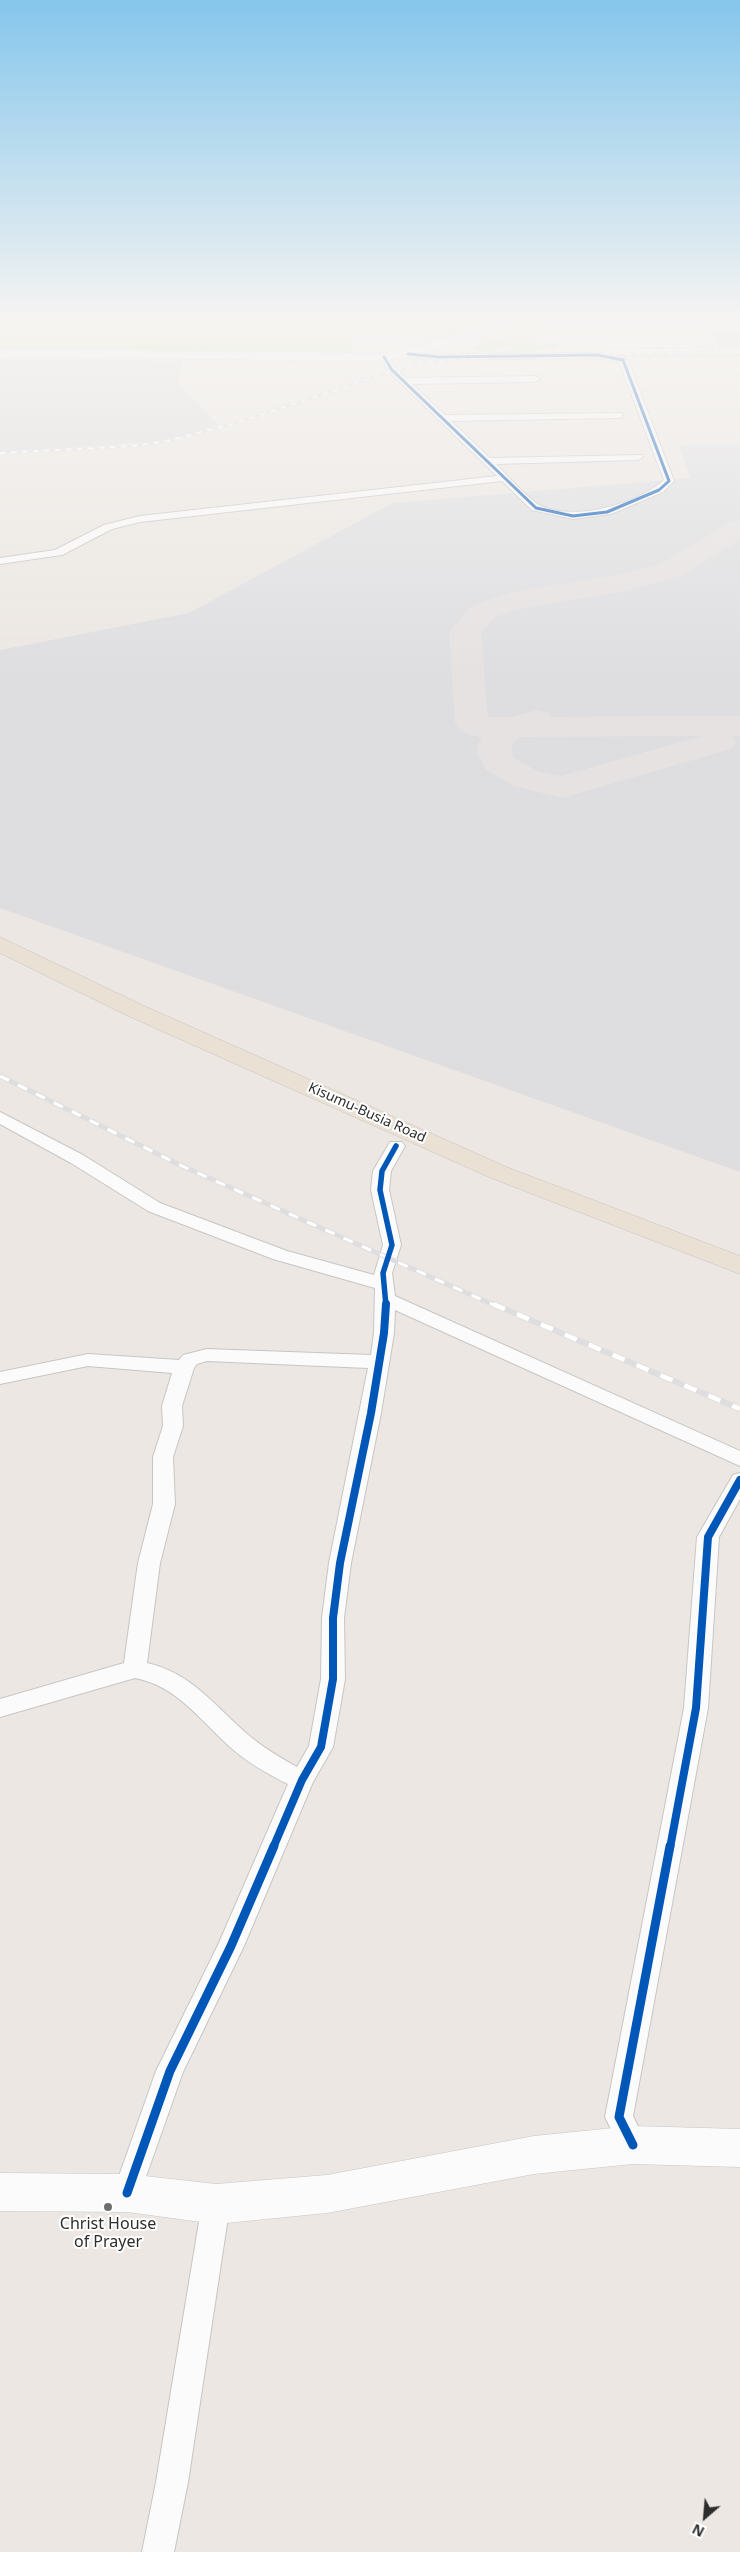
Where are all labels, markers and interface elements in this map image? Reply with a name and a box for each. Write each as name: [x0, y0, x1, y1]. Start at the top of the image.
street label: Kisumu-Busia Road: [306, 1079, 428, 1147]
marker: Christ House of Prayer: [102, 2201, 114, 2213]
place label: Christ House of Prayer: [60, 2214, 156, 2252]
north arrow: [680, 2492, 730, 2542]
text: N: [689, 2520, 707, 2542]

